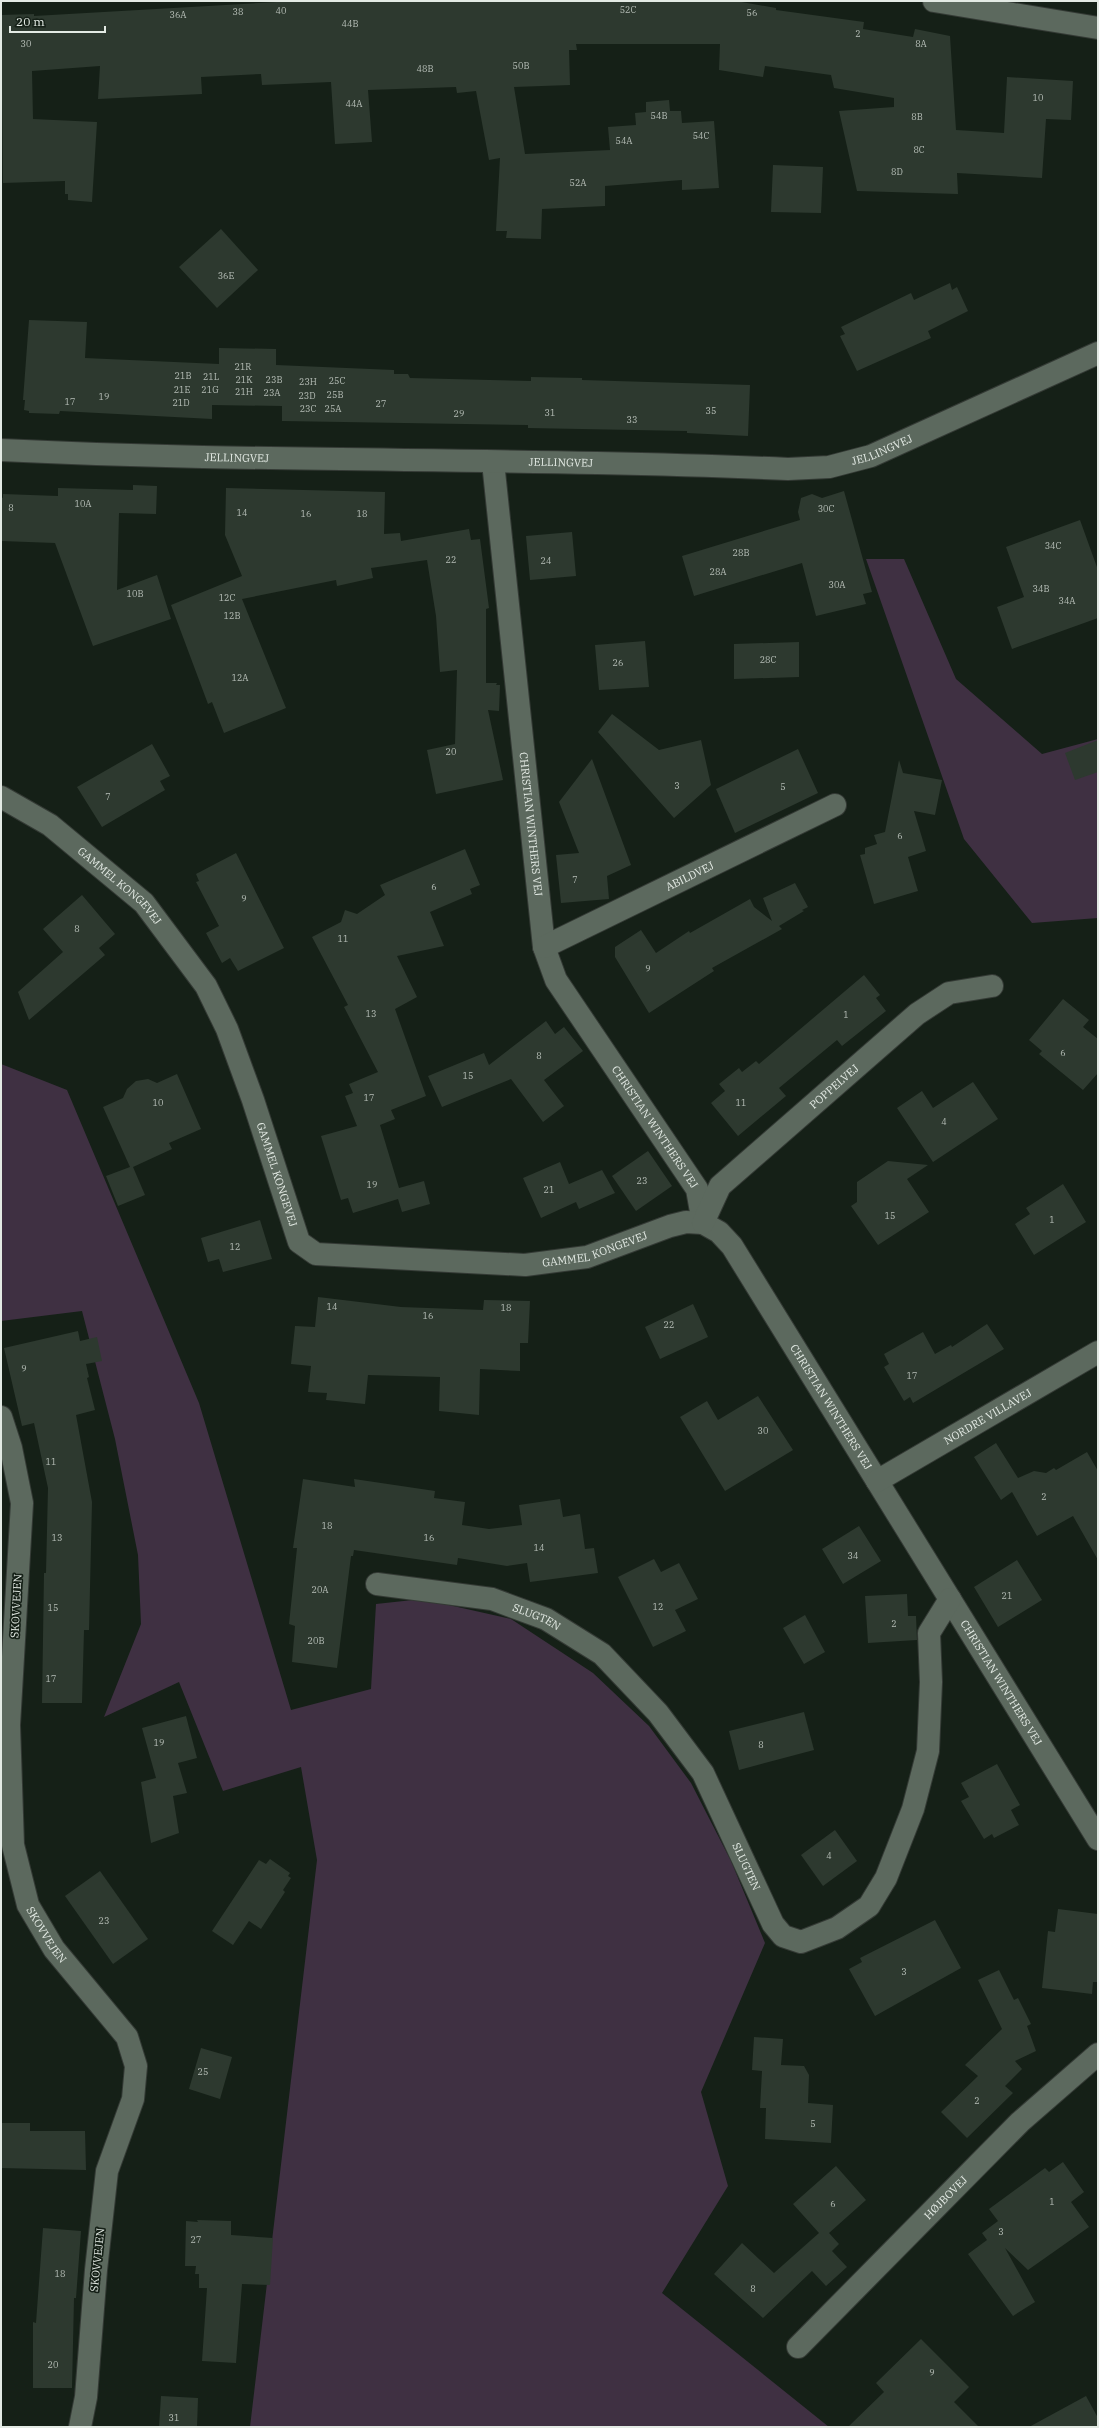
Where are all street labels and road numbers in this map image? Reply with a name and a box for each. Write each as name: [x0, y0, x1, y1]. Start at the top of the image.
street label: JELLINGVEJ: [850, 431, 915, 468]
street label: JELLINGVEJ: [204, 450, 269, 465]
street label: JELLINGVEJ: [528, 455, 593, 470]
street label: CHRISTIAN WINTHERS VEJ: [517, 751, 546, 897]
street label: GAMMEL KONGEVEJ: [75, 844, 165, 927]
street label: ABILDVEJ: [663, 858, 716, 894]
street label: POPPELVEJ: [806, 1061, 861, 1112]
street label: CHRISTIAN WINTHERS VEJ: [609, 1063, 701, 1191]
street label: GAMMEL KONGEVEJ: [254, 1121, 301, 1229]
street label: GAMMEL KONGEVEJ: [541, 1228, 649, 1270]
street label: CHRISTIAN WINTHERS VEJ: [787, 1341, 875, 1472]
street label: NORDRE VILLAVEJ: [941, 1385, 1034, 1448]
street label: SKOVVEJEN: [7, 1573, 25, 1638]
street label: SLUGTEN: [511, 1600, 564, 1634]
street label: CHRISTIAN WINTHERS VEJ: [957, 1617, 1045, 1748]
street label: SLUGTEN: [729, 1840, 764, 1893]
street label: SKOVVEJEN: [24, 1904, 70, 1966]
street label: HØJBOVEJ: [921, 2173, 970, 2222]
street label: SKOVVEJEN: [87, 2227, 107, 2293]

